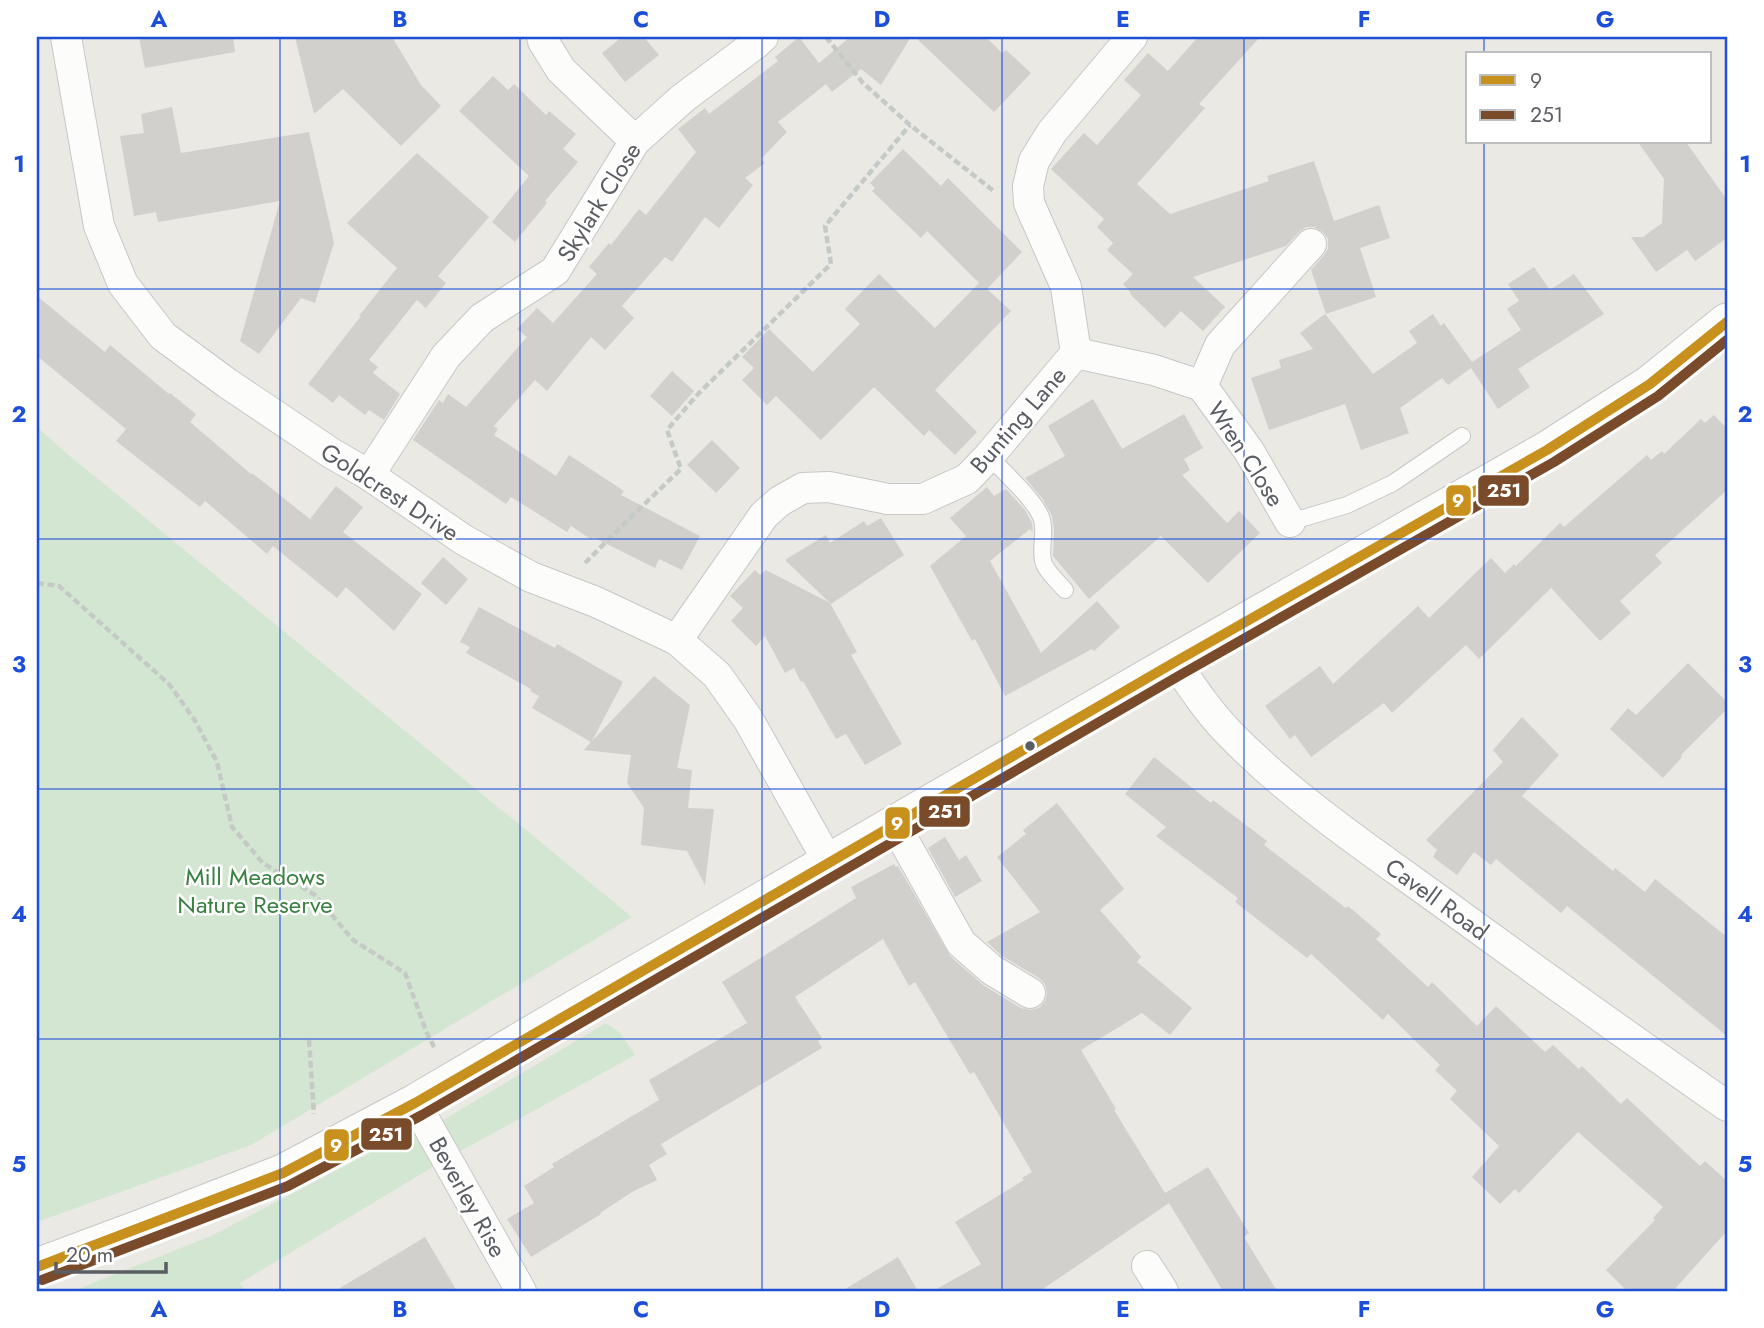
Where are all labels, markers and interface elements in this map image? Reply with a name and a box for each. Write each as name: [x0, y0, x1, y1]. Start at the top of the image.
text: A: [150, 2, 168, 36]
text: B: [392, 2, 408, 36]
text: C: [633, 2, 649, 36]
text: D: [874, 2, 891, 36]
text: E: [1116, 2, 1130, 36]
text: F: [1358, 2, 1370, 36]
text: G: [1596, 2, 1614, 36]
legend: [1466, 52, 1712, 144]
text: 9: [1530, 66, 1542, 96]
text: 251: [1530, 100, 1563, 130]
street label: Skylark Close: [548, 136, 650, 268]
text: 1: [13, 147, 25, 181]
text: 1: [1739, 147, 1751, 181]
street label: Bunting Lane: [962, 359, 1074, 481]
street label: Wren Close: [1199, 394, 1293, 514]
text: 2: [11, 397, 27, 431]
text: 2: [1737, 397, 1753, 431]
street label: Goldcrest Drive: [314, 434, 466, 550]
line badge: 251: [1477, 474, 1530, 507]
text: 251: [1487, 477, 1521, 504]
line badge: 9: [1445, 484, 1472, 517]
text: 9: [1452, 487, 1464, 514]
text: 3: [12, 647, 26, 681]
text: 3: [1738, 647, 1752, 681]
unlabelled marker: [1023, 739, 1037, 753]
line badge: 251: [918, 795, 971, 828]
text: 251: [928, 798, 962, 825]
line badge: 9: [884, 806, 911, 840]
text: 9: [891, 810, 903, 837]
street label: Cavell Road: [1378, 849, 1496, 949]
park label: Mill Meadows Nature Reserve: [177, 859, 333, 922]
text: 4: [11, 897, 27, 931]
text: 4: [1737, 897, 1753, 931]
line badge: 251: [360, 1117, 413, 1151]
text: 251: [369, 1121, 403, 1148]
line badge: 9: [323, 1128, 350, 1162]
street label: Beverley Rise: [420, 1130, 516, 1264]
text: 9: [330, 1132, 342, 1159]
text: 5: [12, 1147, 26, 1181]
text: 5: [1738, 1147, 1752, 1181]
scale bar: [56, 1230, 166, 1274]
text: 20 m: [66, 1240, 113, 1270]
text: A: [150, 1292, 168, 1326]
text: B: [392, 1292, 408, 1326]
text: C: [633, 1292, 649, 1326]
text: D: [874, 1292, 891, 1326]
text: E: [1116, 1292, 1130, 1326]
text: F: [1358, 1292, 1370, 1326]
text: G: [1596, 1292, 1614, 1326]

